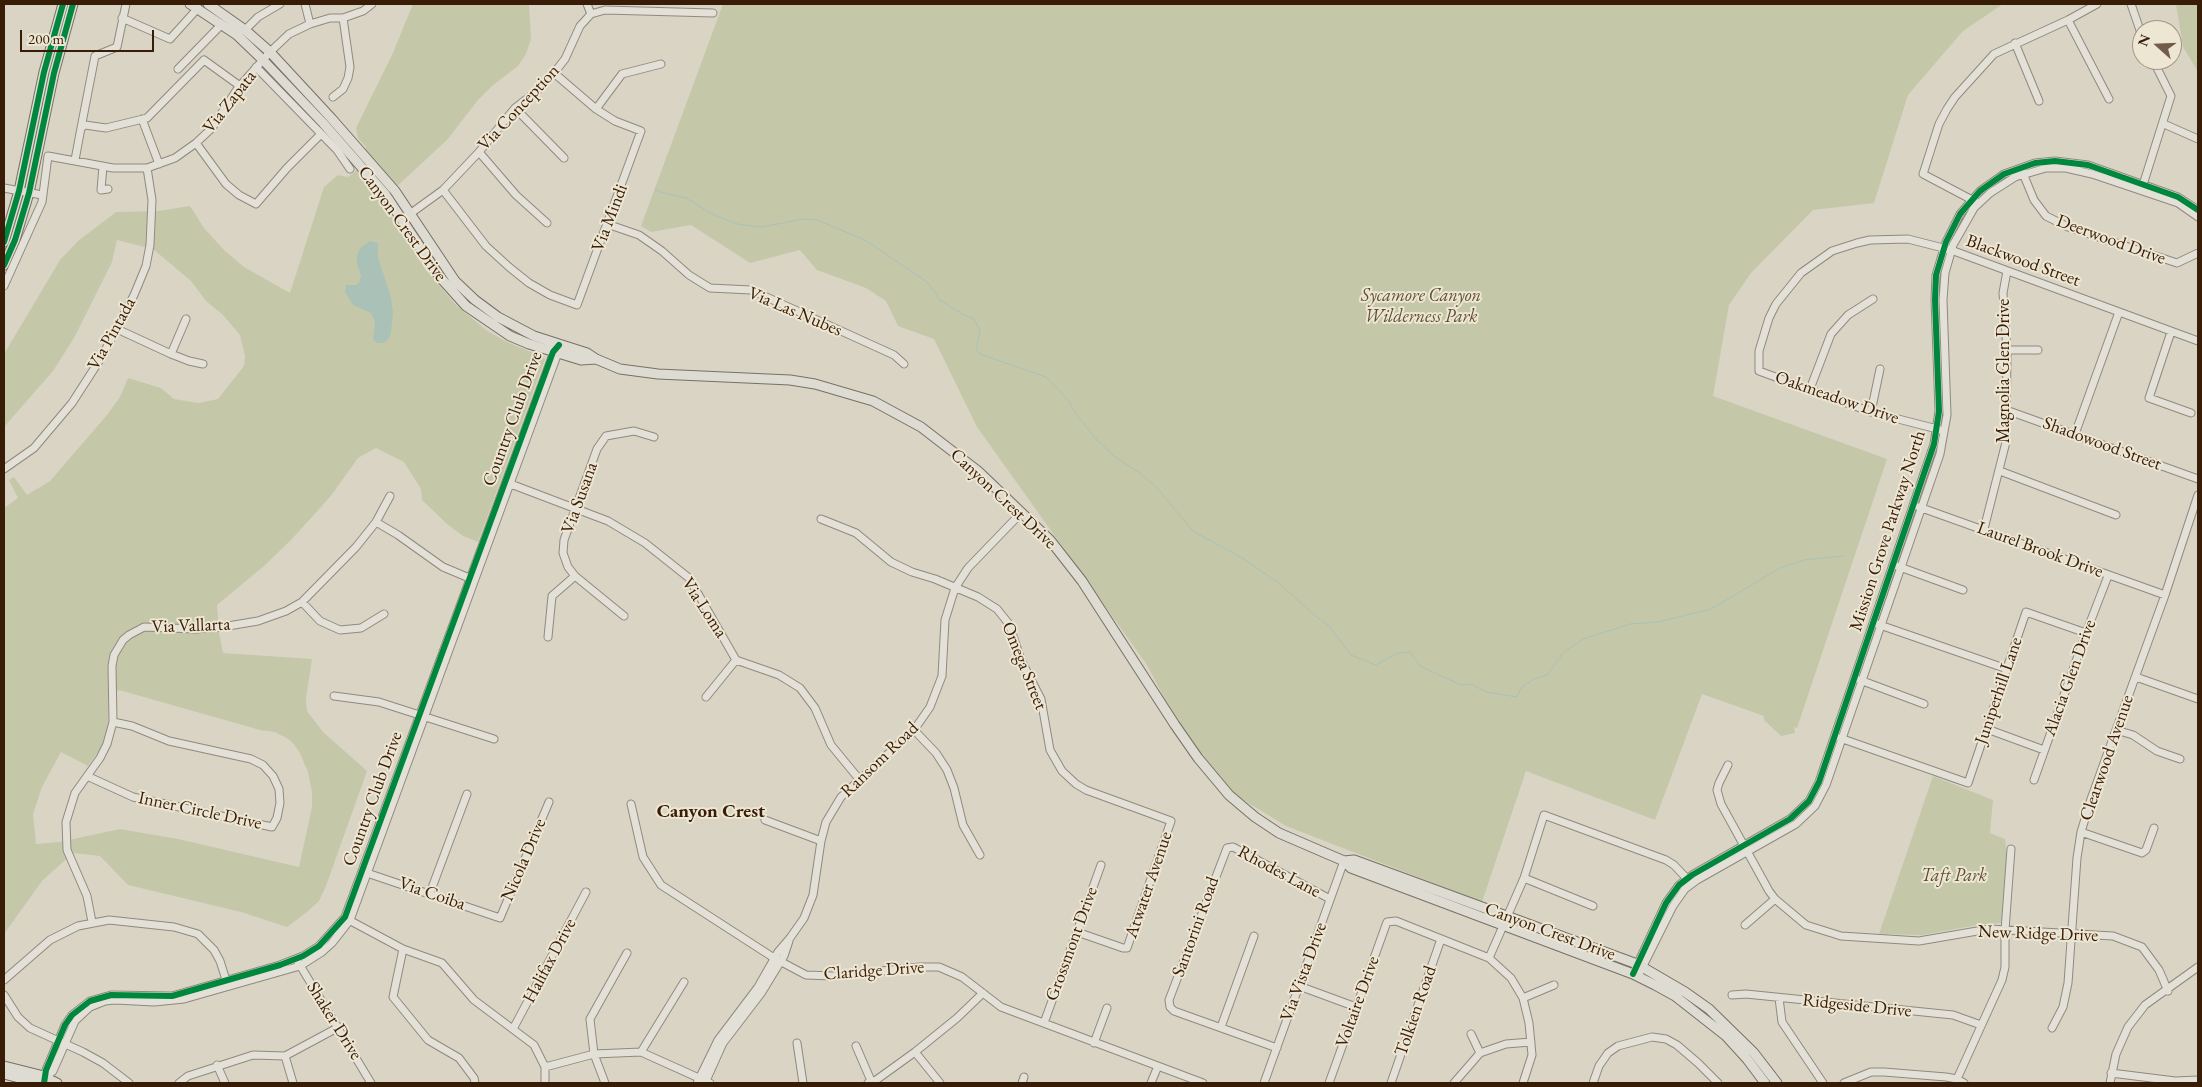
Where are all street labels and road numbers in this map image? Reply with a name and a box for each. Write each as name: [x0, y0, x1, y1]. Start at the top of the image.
street label: Via Conception: [474, 60, 564, 156]
street label: Via Zapata: [199, 66, 261, 138]
street label: Canyon Crest Drive: [353, 162, 451, 286]
street label: Via Mindi: [587, 181, 633, 255]
street label: Deerwood Drive: [2054, 210, 2168, 270]
street label: Blackwood Street: [1963, 230, 2083, 292]
street label: Via Las Nubes: [745, 283, 845, 341]
street label: Via Pintada: [83, 294, 141, 374]
street label: Magnolia Glen Drive: [1993, 299, 2015, 443]
street label: Country Club Drive: [479, 349, 547, 489]
street label: Oakmeadow Drive: [1772, 367, 1902, 429]
street label: Shadowood Street: [2040, 413, 2164, 475]
street label: Mission Grove Parkway North: [1845, 428, 1931, 634]
street label: Canyon Crest Drive: [945, 444, 1061, 554]
street label: Via Susana: [557, 459, 603, 537]
street label: Laurel Brook Drive: [1974, 517, 2106, 583]
street label: Via Loma: [677, 574, 731, 642]
street label: Via Vallarta: [151, 614, 231, 638]
street label: Alacia Glen Drive: [2039, 617, 2101, 739]
street label: Omega Street: [997, 619, 1051, 713]
street label: Juniperhill Lane: [1971, 635, 2027, 747]
street label: Clearwood Avenue: [2075, 692, 2139, 824]
street label: Ransom Road: [837, 718, 923, 802]
street label: Country Club Drive: [339, 729, 407, 869]
street label: Inner Circle Drive: [136, 787, 264, 835]
street label: Nicola Drive: [497, 815, 551, 905]
street label: Atwater Avenue: [1121, 829, 1177, 941]
street label: Rhodes Lane: [1234, 841, 1324, 903]
street label: Via Coiba: [396, 873, 468, 915]
street label: Santorini Road: [1168, 874, 1224, 980]
street label: Grossmont Drive: [1041, 884, 1103, 1004]
street label: Canyon Crest Drive: [1482, 898, 1618, 966]
street label: Halifax Drive: [519, 915, 581, 1007]
street label: Via Vista Drive: [1276, 920, 1332, 1024]
street label: New Ridge Drive: [1977, 921, 2099, 947]
street label: Voltaire Drive: [1332, 953, 1384, 1051]
street label: Claridge Drive: [823, 957, 925, 985]
street label: Tolkien Road: [1391, 963, 1441, 1059]
street label: Shaker Drive: [301, 978, 367, 1064]
street label: Ridgeside Drive: [1801, 990, 1913, 1022]

